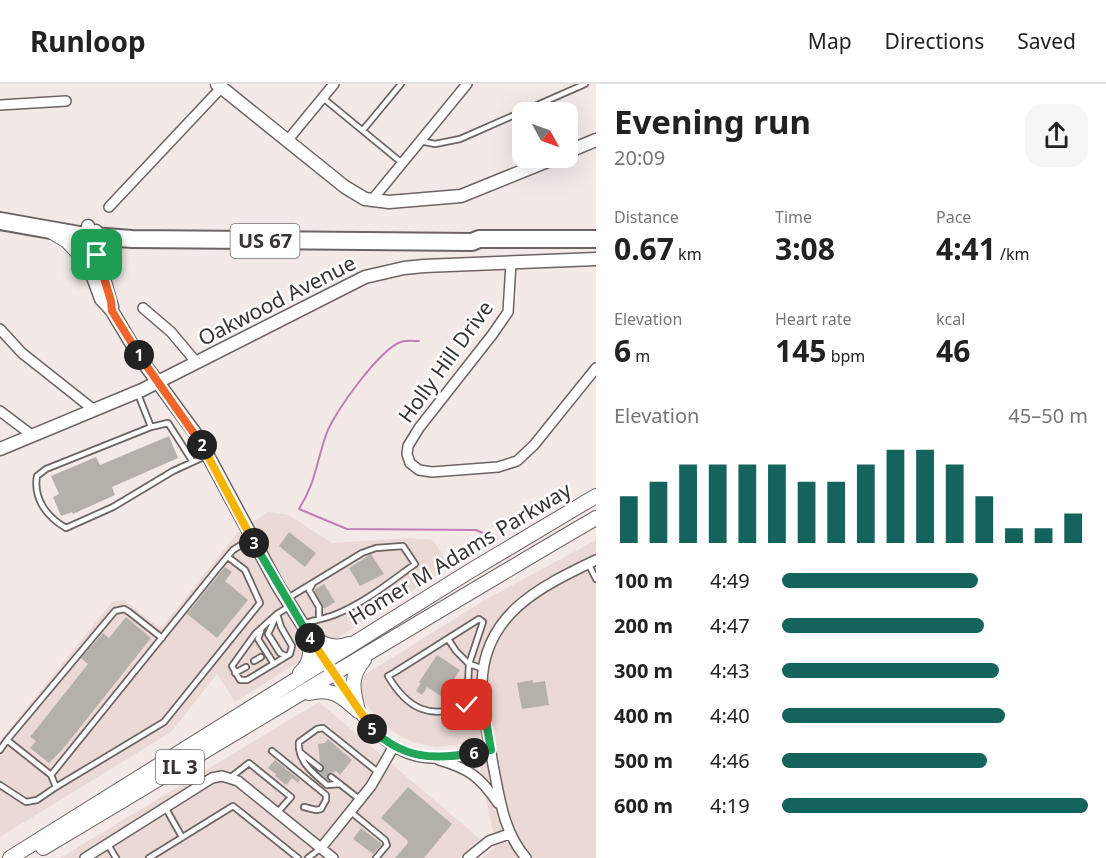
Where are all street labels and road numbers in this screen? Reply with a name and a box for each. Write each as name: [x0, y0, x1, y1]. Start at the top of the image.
road number: US 67: [230, 224, 300, 258]
street label: Oakwood Avenue: [193, 248, 360, 352]
street label: Holly Hill Drive: [391, 295, 499, 428]
street label: Homer M Adams Parkway: [343, 475, 576, 631]
road number: IL 3: [156, 750, 204, 784]

